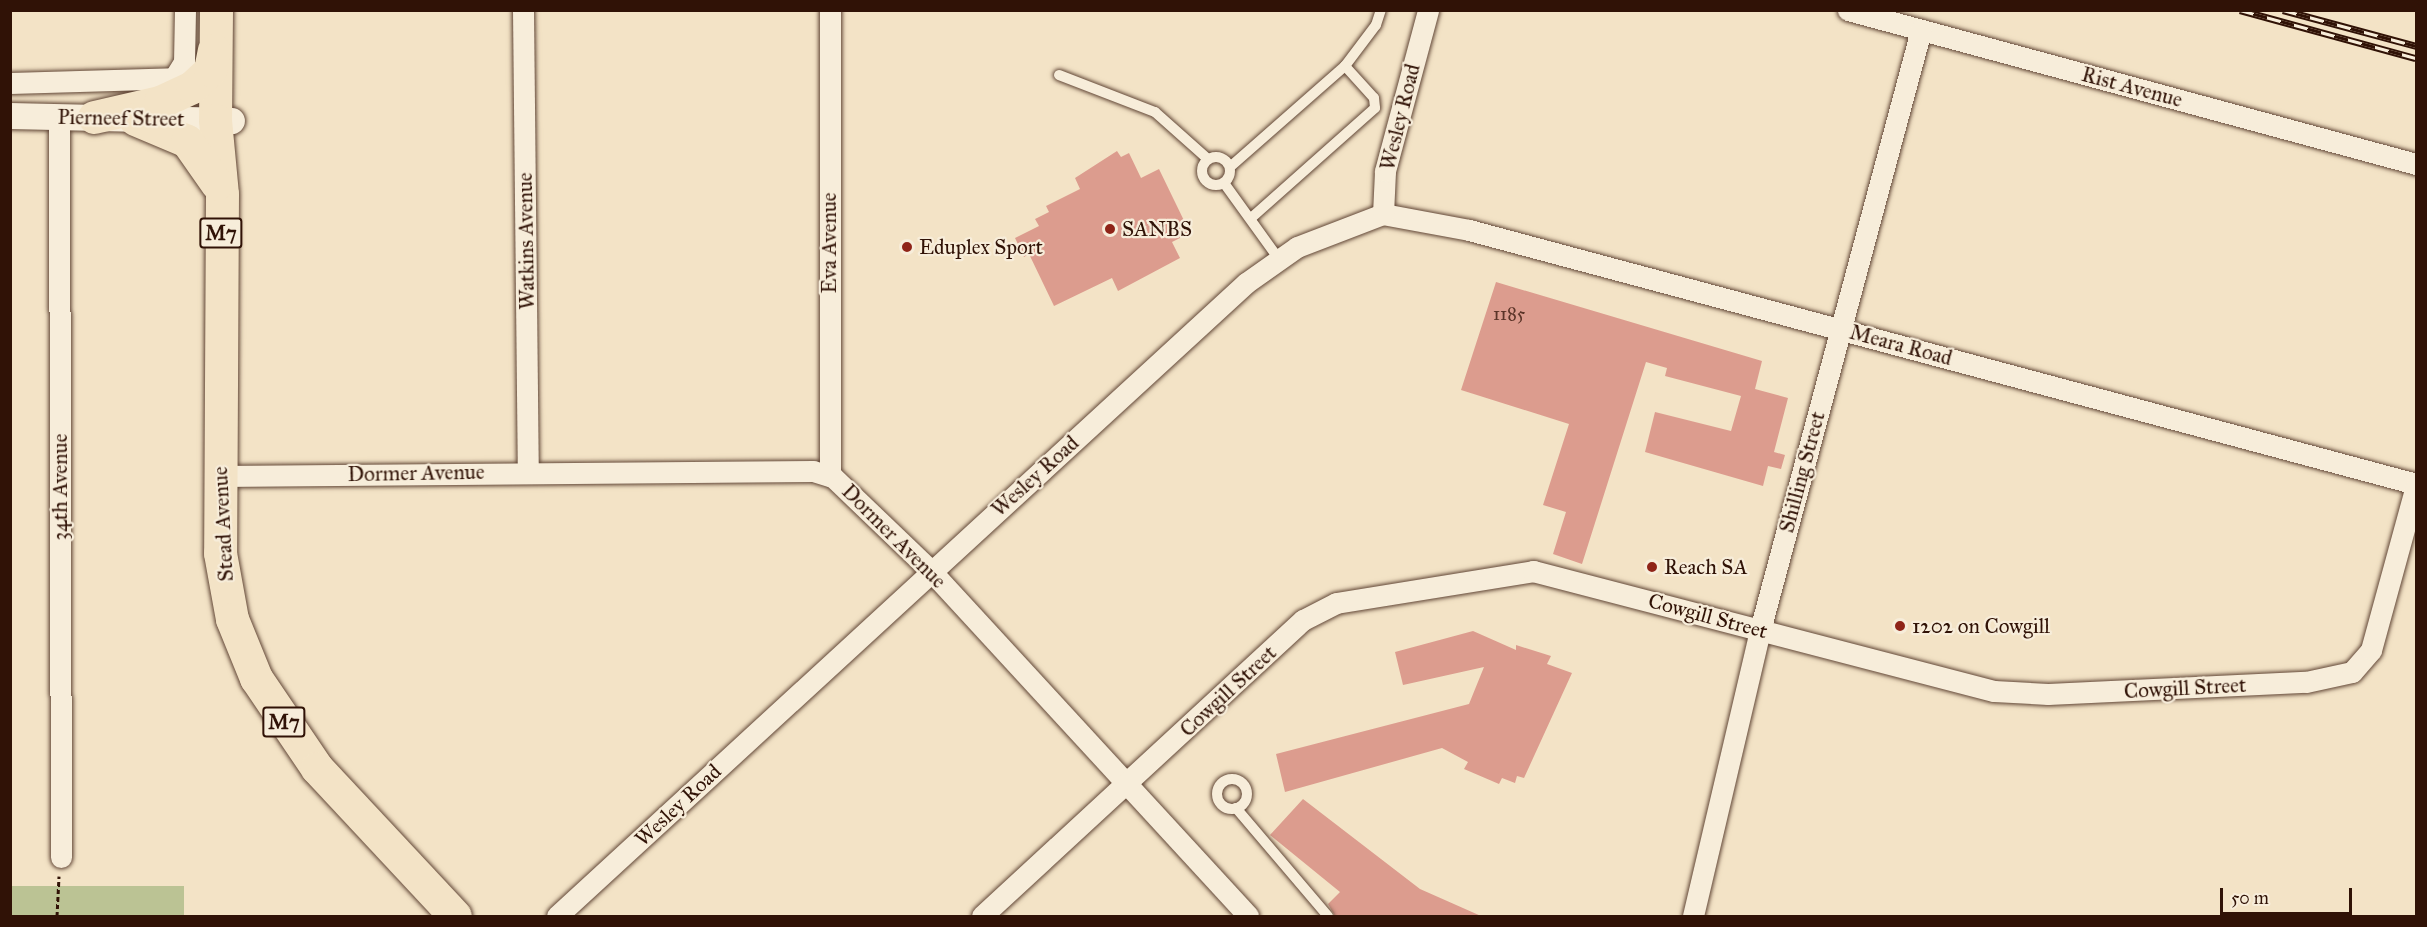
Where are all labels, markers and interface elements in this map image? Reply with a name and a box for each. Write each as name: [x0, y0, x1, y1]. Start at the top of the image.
street label: Wesley Road: [1375, 61, 1425, 173]
street label: Rist Avenue: [2079, 61, 2185, 113]
street label: Pierneef Street: [57, 104, 185, 132]
street label: Watkins Avenue: [512, 172, 540, 310]
street label: Eva Avenue: [816, 192, 842, 294]
road number: M7: [198, 216, 244, 250]
place label: SANBS: [1122, 216, 1192, 242]
marker: SANBS: [1103, 222, 1117, 236]
place label: Eduplex Sport: [919, 234, 1043, 260]
marker: Eduplex Sport: [900, 240, 914, 254]
house number: 1185: [1493, 303, 1525, 325]
street label: Meara Road: [1847, 319, 1955, 371]
street label: Shilling Street: [1774, 409, 1830, 535]
street label: Wesley Road: [986, 430, 1084, 522]
street label: 34th Avenue: [47, 434, 73, 540]
street label: Dormer Avenue: [347, 459, 485, 487]
street label: Stead Avenue: [207, 466, 239, 582]
street label: Dormer Avenue: [837, 479, 951, 593]
place label: Reach SA: [1664, 554, 1748, 580]
marker: Reach SA: [1645, 560, 1659, 574]
street label: Cowgill Street: [1646, 588, 1770, 644]
place label: 1202 on Cowgill: [1912, 613, 2050, 639]
marker: 1202 on Cowgill: [1893, 619, 1907, 633]
street label: Cowgill Street: [1175, 640, 1281, 742]
street label: Cowgill Street: [2123, 672, 2247, 704]
road number: M7: [262, 705, 306, 739]
street label: Wesley Road: [630, 759, 726, 851]
scale bar: [2223, 876, 2355, 914]
text: 50 m: [2231, 887, 2269, 909]

